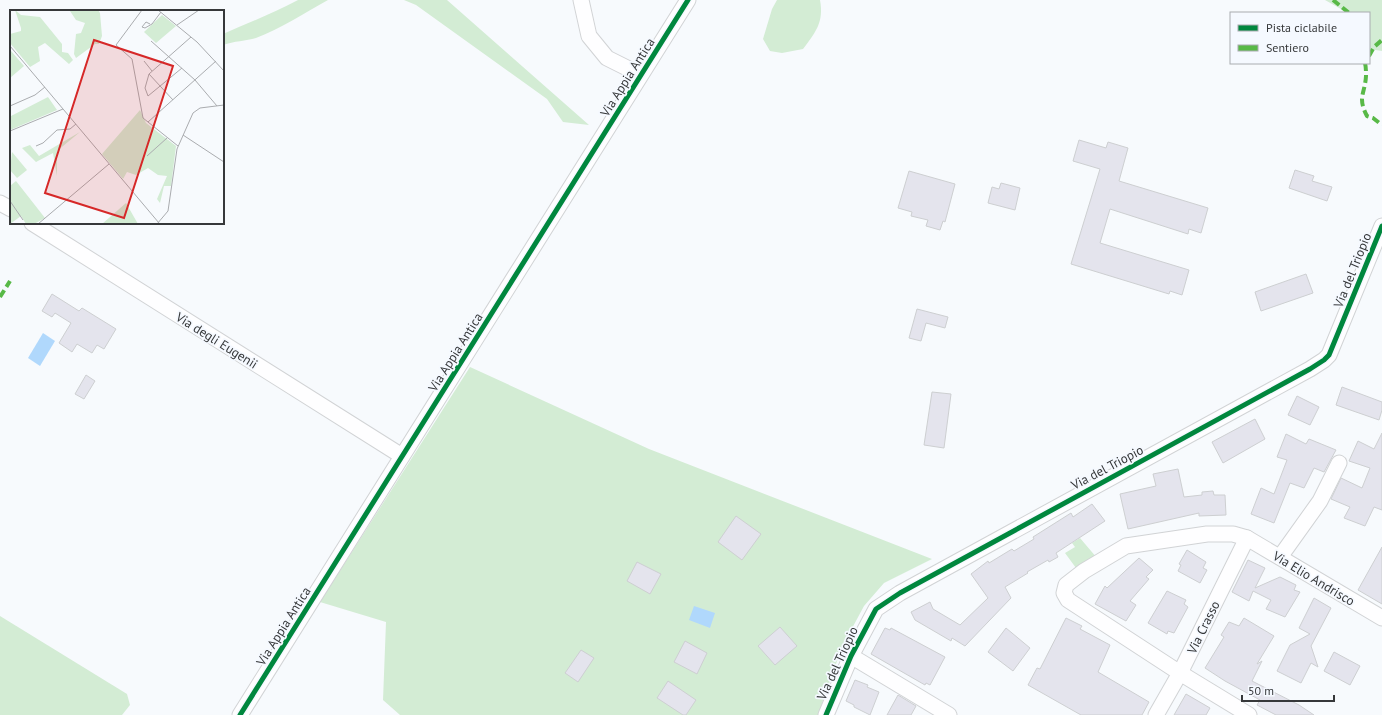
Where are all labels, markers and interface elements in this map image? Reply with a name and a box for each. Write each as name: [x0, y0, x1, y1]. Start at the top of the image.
inset map: [10, 10, 224, 224]
legend: [1230, 12, 1370, 64]
text: Pista ciclabile: [1266, 20, 1337, 35]
street label: Via Appia Antica: [596, 35, 658, 121]
text: Sentiero: [1266, 40, 1309, 55]
street label: Via del Triopio: [1329, 230, 1375, 311]
street label: Via degli Eugenii: [172, 308, 261, 372]
street label: Via Appia Antica: [424, 310, 486, 396]
street label: Via del Triopio: [1067, 441, 1146, 494]
street label: Via Elio Andrisco: [1269, 547, 1358, 610]
street label: Via Appia Antica: [252, 584, 314, 670]
street label: Via Crasso: [1183, 598, 1224, 657]
street label: Via del Triopio: [813, 624, 862, 704]
scale bar: [1242, 677, 1334, 703]
text: 50 m: [1248, 683, 1274, 698]

